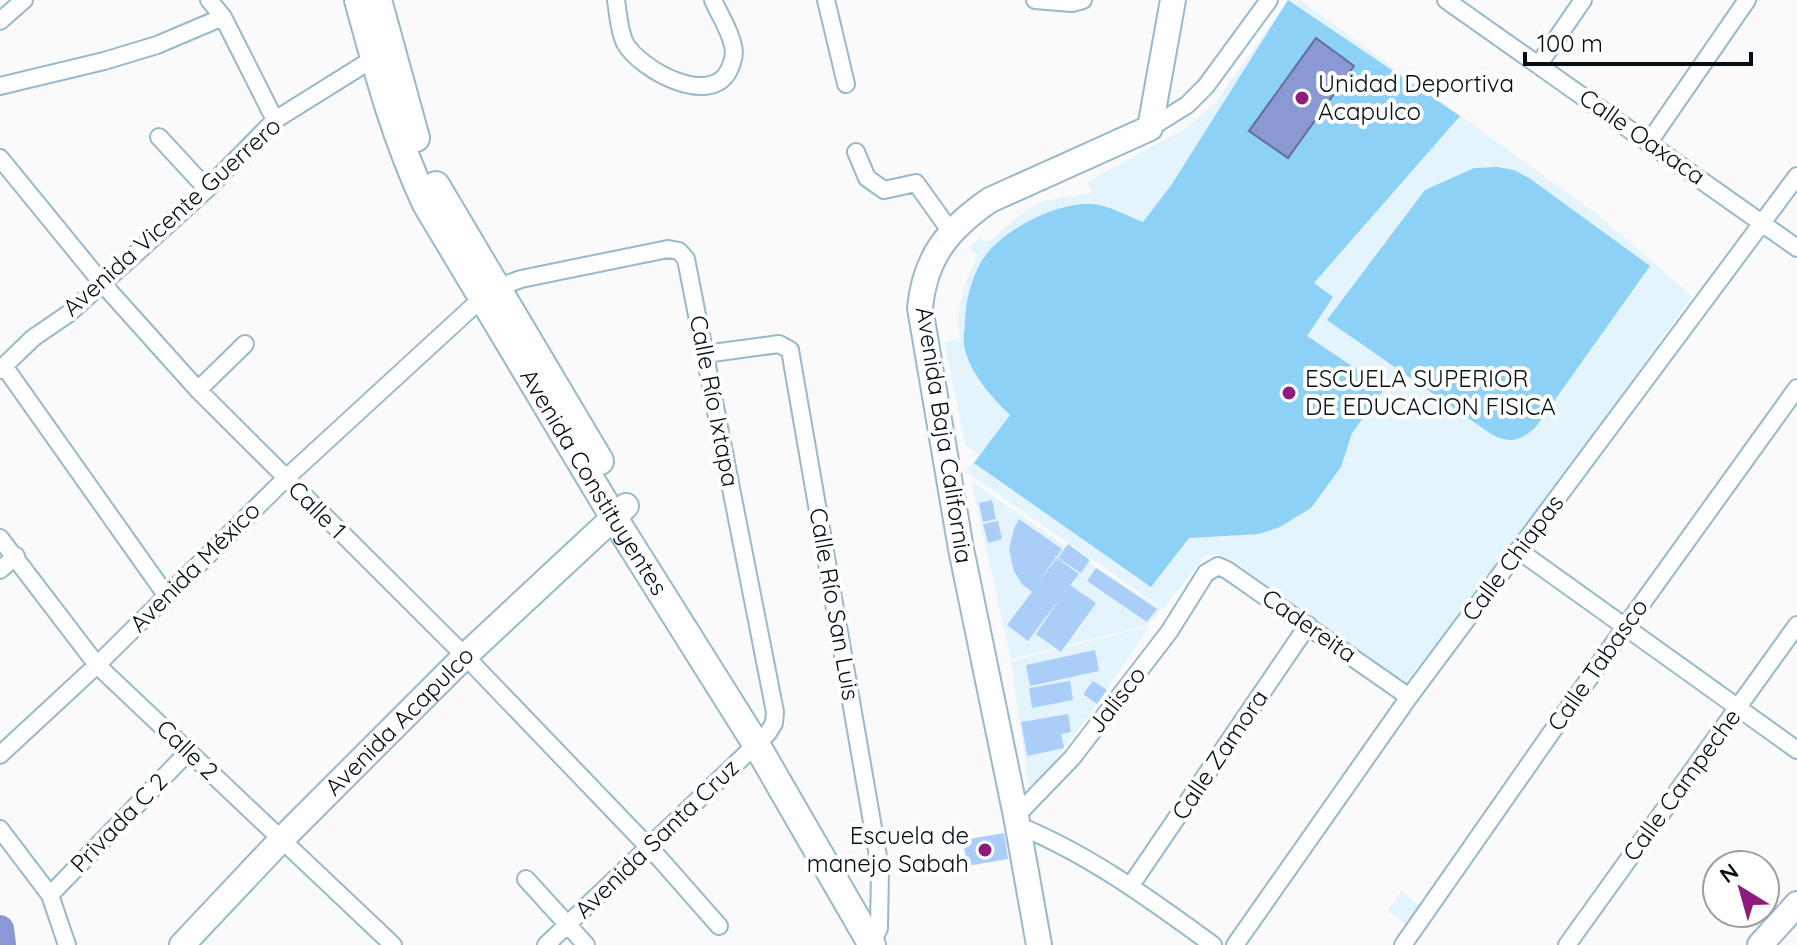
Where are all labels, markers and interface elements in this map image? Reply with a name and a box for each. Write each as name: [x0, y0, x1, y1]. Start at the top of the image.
scale bar: [1525, 16, 1751, 66]
text: 100 m: [1537, 28, 1603, 58]
place label: Unidad Deportiva Acapulco: [1318, 68, 1514, 126]
street label: Calle Oaxaca: [1574, 82, 1711, 191]
marker: Unidad Deportiva Acapulco: [1293, 89, 1311, 107]
street label: Avenida Vicente Guerrero: [56, 110, 287, 322]
street label: Avenida Baja California: [910, 304, 980, 565]
street label: Calle Río Ixtapa: [684, 313, 746, 489]
street label: Avenida Constituyentes: [514, 363, 675, 601]
place label: ESCUELA SUPERIOR DE EDUCACION FISICA: [1305, 363, 1556, 421]
marker: ESCUELA SUPERIOR DE EDUCACION FISICA: [1280, 384, 1298, 402]
street label: Calle 1: [282, 474, 353, 545]
street label: Calle Chiapas: [1455, 488, 1569, 627]
street label: Avenida México: [123, 495, 266, 638]
street label: Calle Río San Luis: [803, 505, 867, 702]
street label: Cadereita: [1257, 582, 1363, 669]
street label: Calle Tabasco: [1540, 592, 1654, 737]
street label: Avenida Acapulco: [318, 640, 480, 802]
street label: Jalisco: [1081, 660, 1152, 739]
street label: Calle Zamora: [1165, 683, 1274, 825]
street label: Calle Campeche: [1616, 702, 1747, 866]
street label: Calle 2: [151, 713, 225, 786]
street label: Avenida Santa Cruz: [568, 752, 745, 924]
street label: Privada C 2: [63, 766, 173, 878]
place label: Escuela de manejo Sabah: [807, 820, 969, 878]
marker: Escuela de manejo Sabah: [976, 841, 994, 859]
north arrow: [1701, 849, 1781, 929]
text: N: [1714, 857, 1744, 889]

